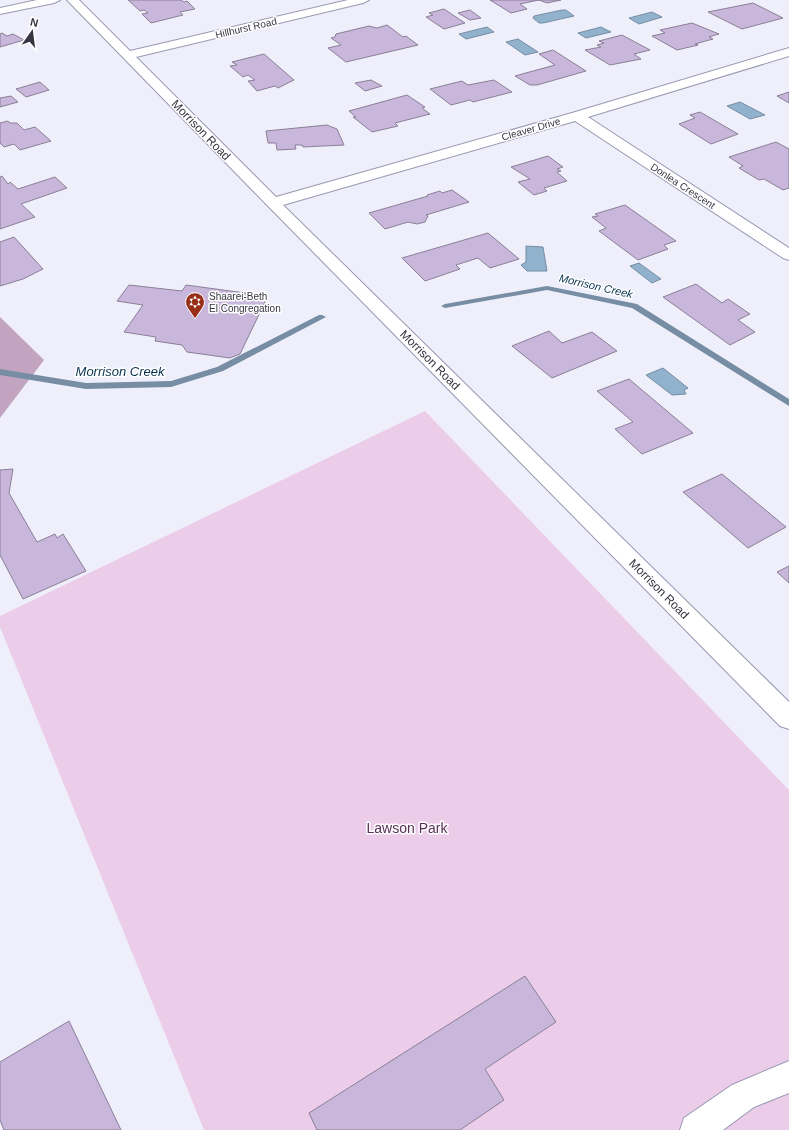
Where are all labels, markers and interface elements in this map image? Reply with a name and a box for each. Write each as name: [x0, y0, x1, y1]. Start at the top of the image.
north arrow: [12, 12, 52, 52]
text: N: [29, 16, 40, 29]
street label: Hillhurst Road: [214, 16, 278, 40]
street label: Morrison Road: [169, 97, 233, 163]
street label: Cleaver Drive: [500, 115, 562, 143]
street label: Donlea Crescent: [649, 161, 717, 211]
water label: Morrison Creek: [558, 272, 634, 300]
synagogue icon: Shaarei-Beth El Congregation: [184, 291, 206, 319]
place label: Shaarei-Beth El Congregation: [209, 291, 281, 314]
street label: Morrison Road: [397, 327, 463, 393]
water label: Morrison Creek: [76, 364, 166, 379]
street label: Morrison Road: [626, 556, 692, 622]
park label: Lawson Park: [367, 820, 448, 836]

